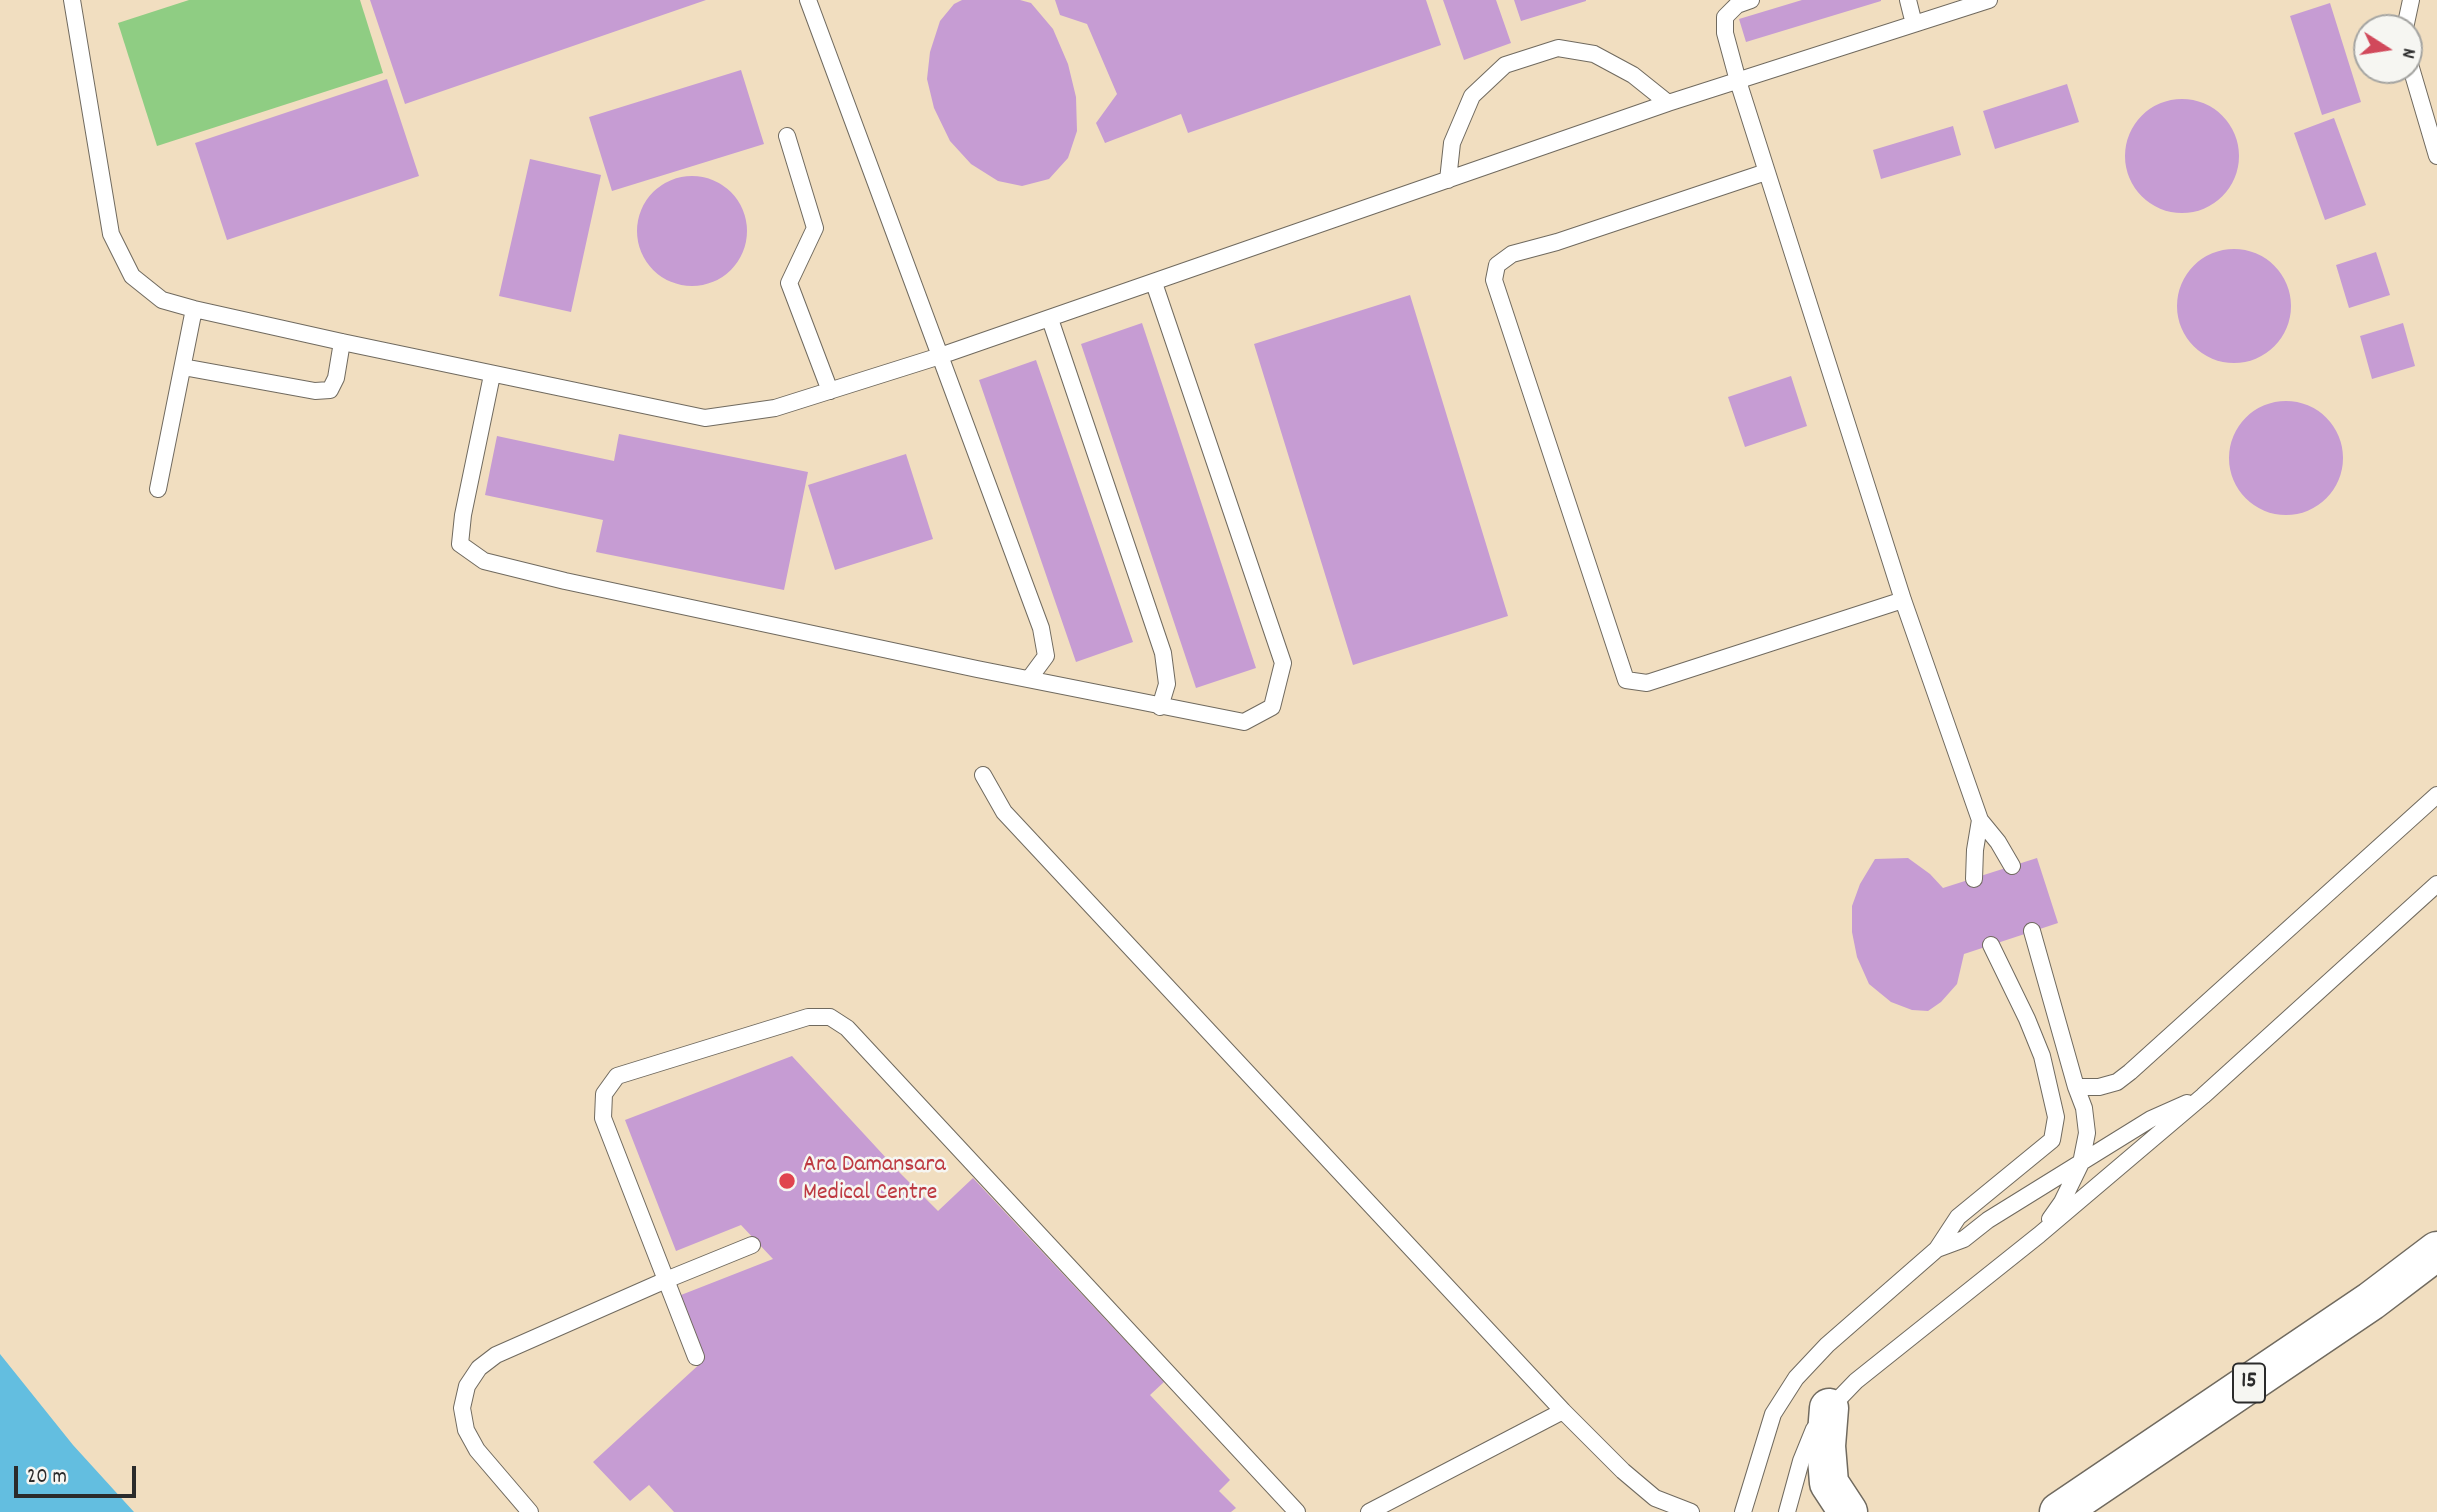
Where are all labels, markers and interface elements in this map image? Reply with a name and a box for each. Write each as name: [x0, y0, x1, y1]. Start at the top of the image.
north arrow: [2353, 14, 2423, 84]
text: N: [2393, 46, 2421, 60]
place label: Ara Damansara Medical Centre: [803, 1153, 946, 1209]
marker: Ara Damansara Medical Centre: [777, 1171, 797, 1191]
road number: 15: [2233, 1364, 2265, 1402]
scale bar: [18, 1452, 140, 1496]
text: 20 m: [27, 1463, 67, 1493]

